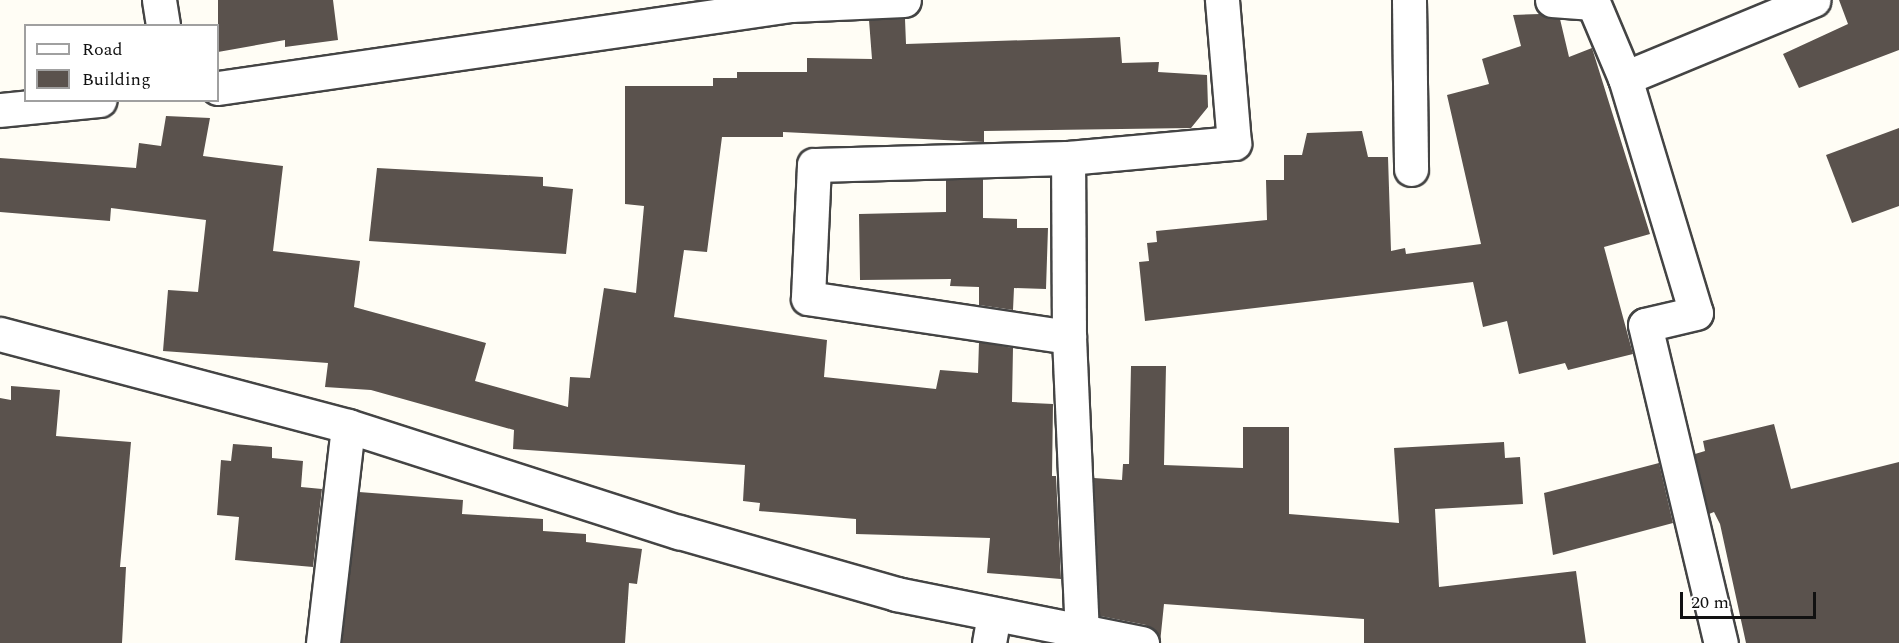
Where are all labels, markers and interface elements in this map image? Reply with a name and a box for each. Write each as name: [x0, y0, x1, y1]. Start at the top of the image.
legend: [24, 24, 219, 102]
text: Road: [82, 36, 123, 63]
text: Building: [82, 66, 151, 93]
scale bar: [1683, 580, 1820, 618]
text: 20 m: [1691, 589, 1729, 616]

